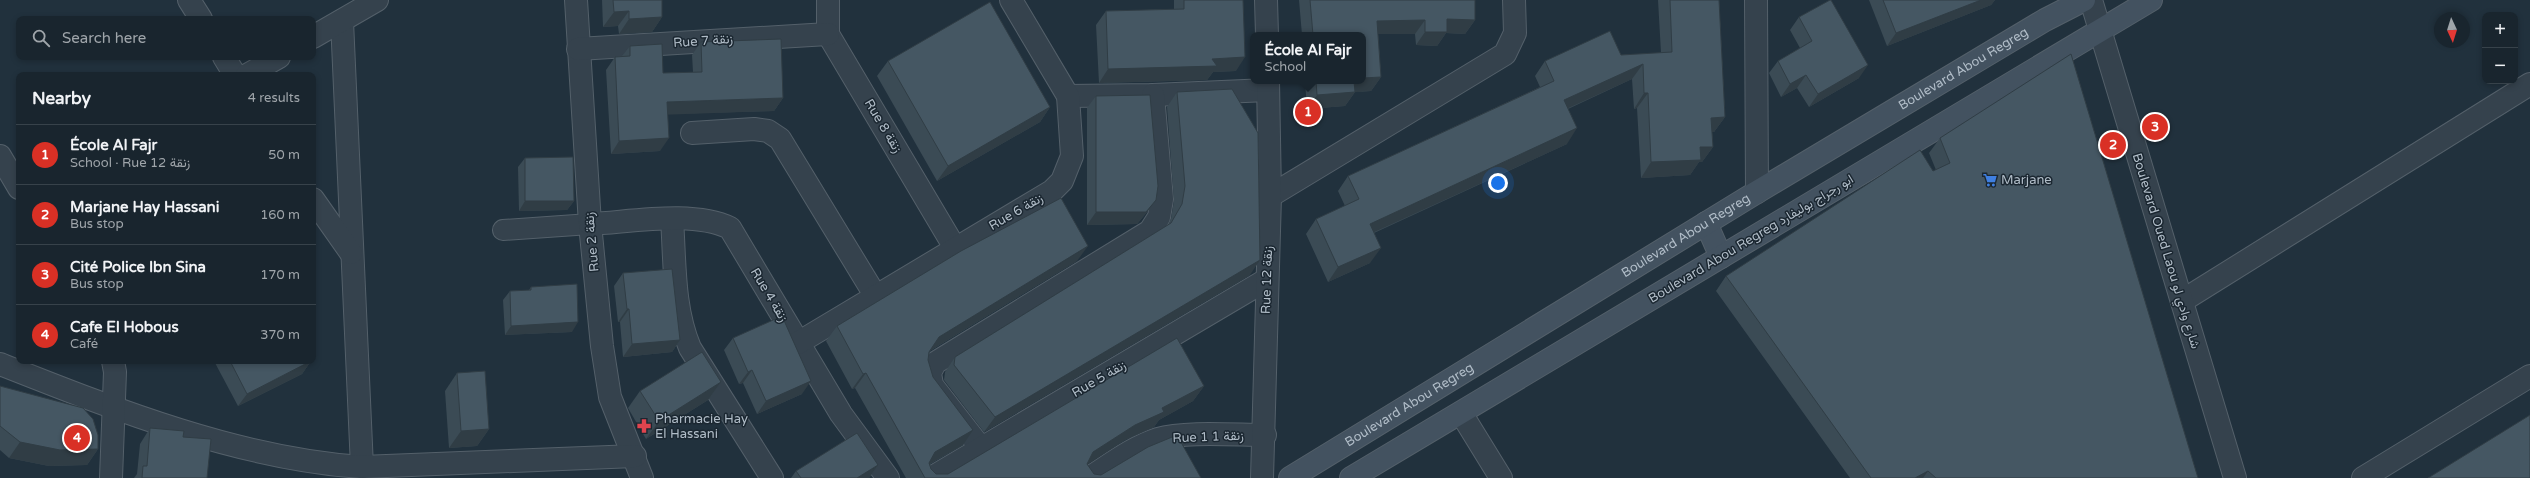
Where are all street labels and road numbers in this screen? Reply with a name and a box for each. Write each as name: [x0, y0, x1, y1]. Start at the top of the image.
street label: Boulevard Abou Regreg: [1896, 24, 2031, 114]
street label: Rue 7 زنقة: [673, 31, 733, 51]
street label: Rue 8 زنقة: [861, 96, 905, 156]
street label: Boulevard Oued Laou شارع وادي لو: [2127, 151, 2203, 351]
street label: Boulevard Abou Regreg ابو رجراج بوليفارد: [1646, 171, 1857, 308]
street label: Rue 6 زنقة: [986, 190, 1046, 234]
street label: Boulevard Abou Regreg: [1618, 190, 1753, 281]
street label: Rue 2 زنقة: [581, 211, 603, 273]
street label: Rue 12 زنقة: [1258, 246, 1276, 314]
street label: Rue 4 زنقة: [747, 265, 791, 325]
street label: Rue 5 زنقة: [1069, 357, 1129, 401]
street label: Boulevard Abou Regreg: [1342, 359, 1477, 450]
street label: Rue 1 زنقة 1: [1172, 428, 1244, 446]

